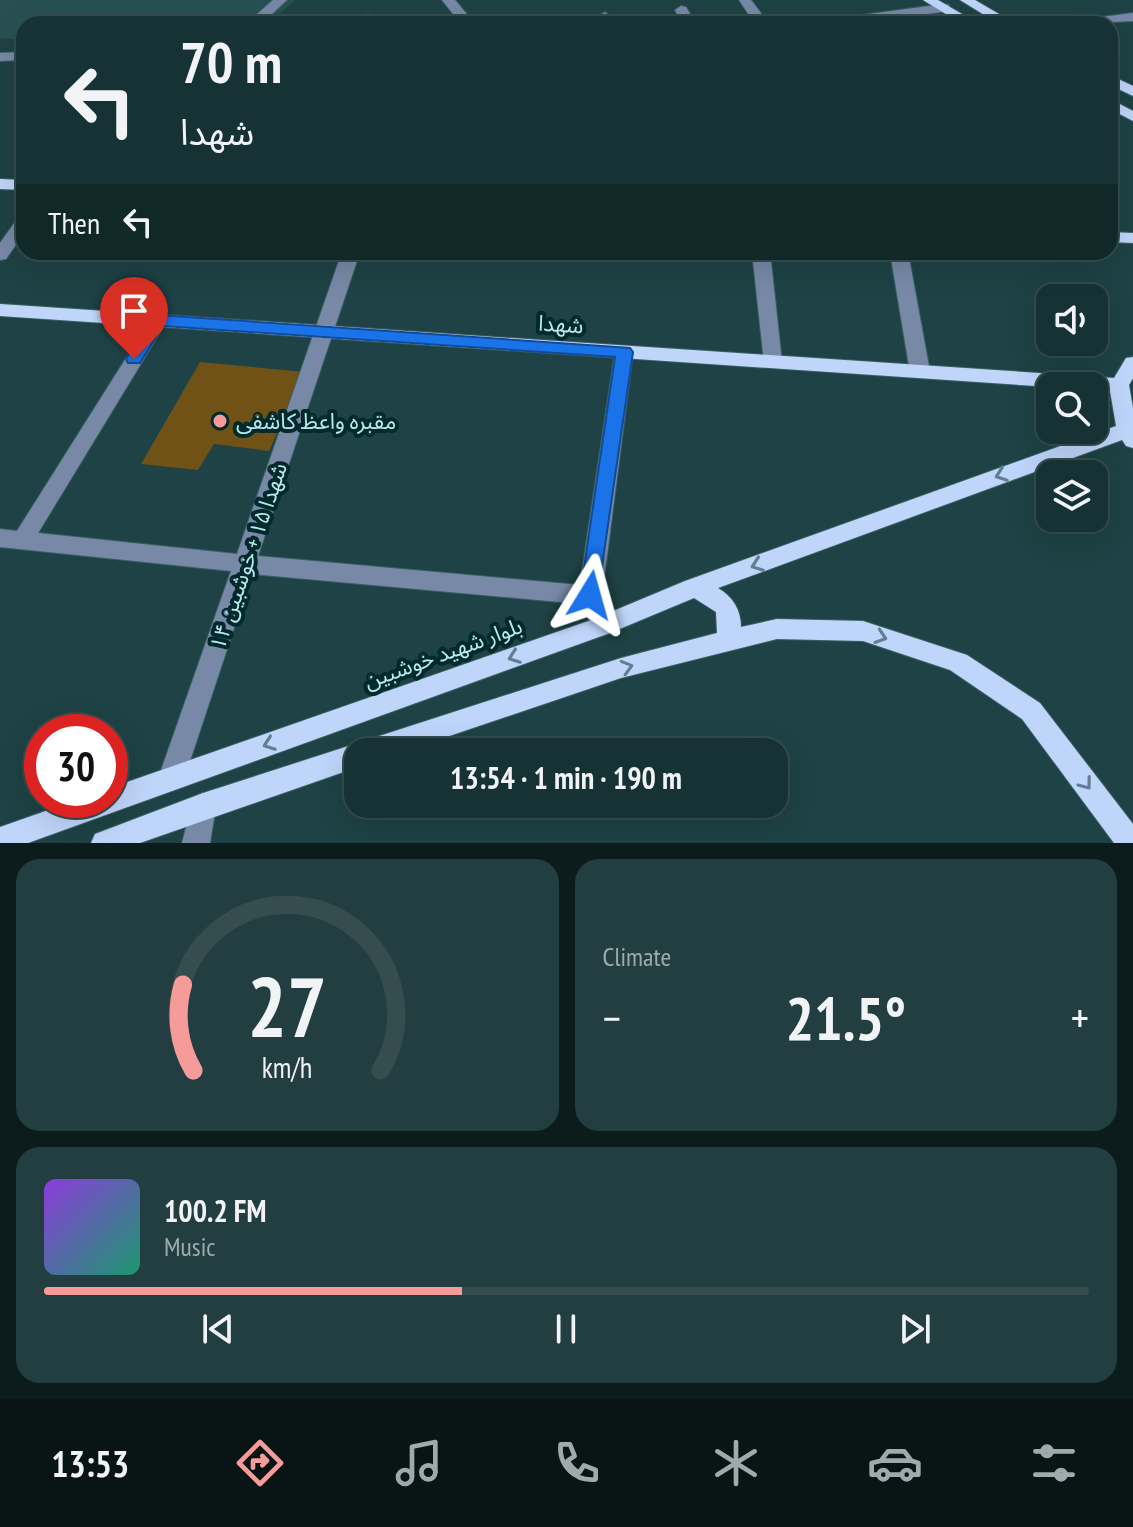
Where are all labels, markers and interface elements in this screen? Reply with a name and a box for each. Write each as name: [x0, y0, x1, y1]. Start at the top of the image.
text: 70 m: [180, 26, 282, 98]
icon: left: [48, 48, 152, 152]
text: شهدا: [180, 108, 254, 155]
icon: left: [116, 200, 160, 244]
text: Then: [48, 203, 100, 242]
pin: [100, 277, 168, 359]
map controls: [1036, 284, 1108, 532]
button: sound: [1036, 284, 1108, 356]
icon: arrive: [112, 289, 156, 333]
street label: شهدا: [537, 308, 585, 340]
button: search: [1036, 372, 1108, 444]
place label: مقبره واعظ کاشفی: [236, 407, 396, 435]
marker: مقبره واعظ کاشفی: [211, 412, 229, 430]
street label: شهدا ۱۵ + خوشبین ۱۴: [203, 459, 293, 653]
button: layers: [1036, 460, 1108, 532]
one-way arrow: [995, 465, 1009, 482]
position arrow: [548, 553, 632, 637]
one-way arrow: [751, 555, 765, 572]
street label: بلوار شهید خوشبین: [360, 611, 526, 695]
one-way arrow: [874, 628, 888, 644]
one-way arrow: [508, 647, 522, 664]
one-way arrow: [620, 660, 633, 676]
speed limit sign: 30: [24, 714, 128, 818]
one-way arrow: [263, 734, 277, 751]
text: 13:54 · 1 min · 190 m: [450, 758, 682, 797]
one-way arrow: [1076, 775, 1090, 790]
text: Climate: [603, 940, 671, 973]
text: 27: [247, 952, 327, 1060]
text: 21.5°: [785, 979, 906, 1057]
text: −: [603, 989, 621, 1046]
text: +: [1071, 989, 1089, 1046]
text: km/h: [262, 1049, 313, 1086]
text: 100.2 FM: [164, 1191, 266, 1230]
text: Music: [164, 1230, 216, 1263]
icon: previous: [196, 1307, 240, 1351]
icon: pause: [544, 1307, 588, 1351]
icon: next: [893, 1307, 937, 1351]
icon: directions: [232, 1435, 288, 1491]
icon: music: [391, 1435, 447, 1491]
icon: phone: [549, 1435, 605, 1491]
icon: climate: [708, 1435, 764, 1491]
icon: car: [867, 1435, 923, 1491]
icon: filters: [1026, 1435, 1082, 1491]
text: 13:53: [51, 1440, 129, 1487]

